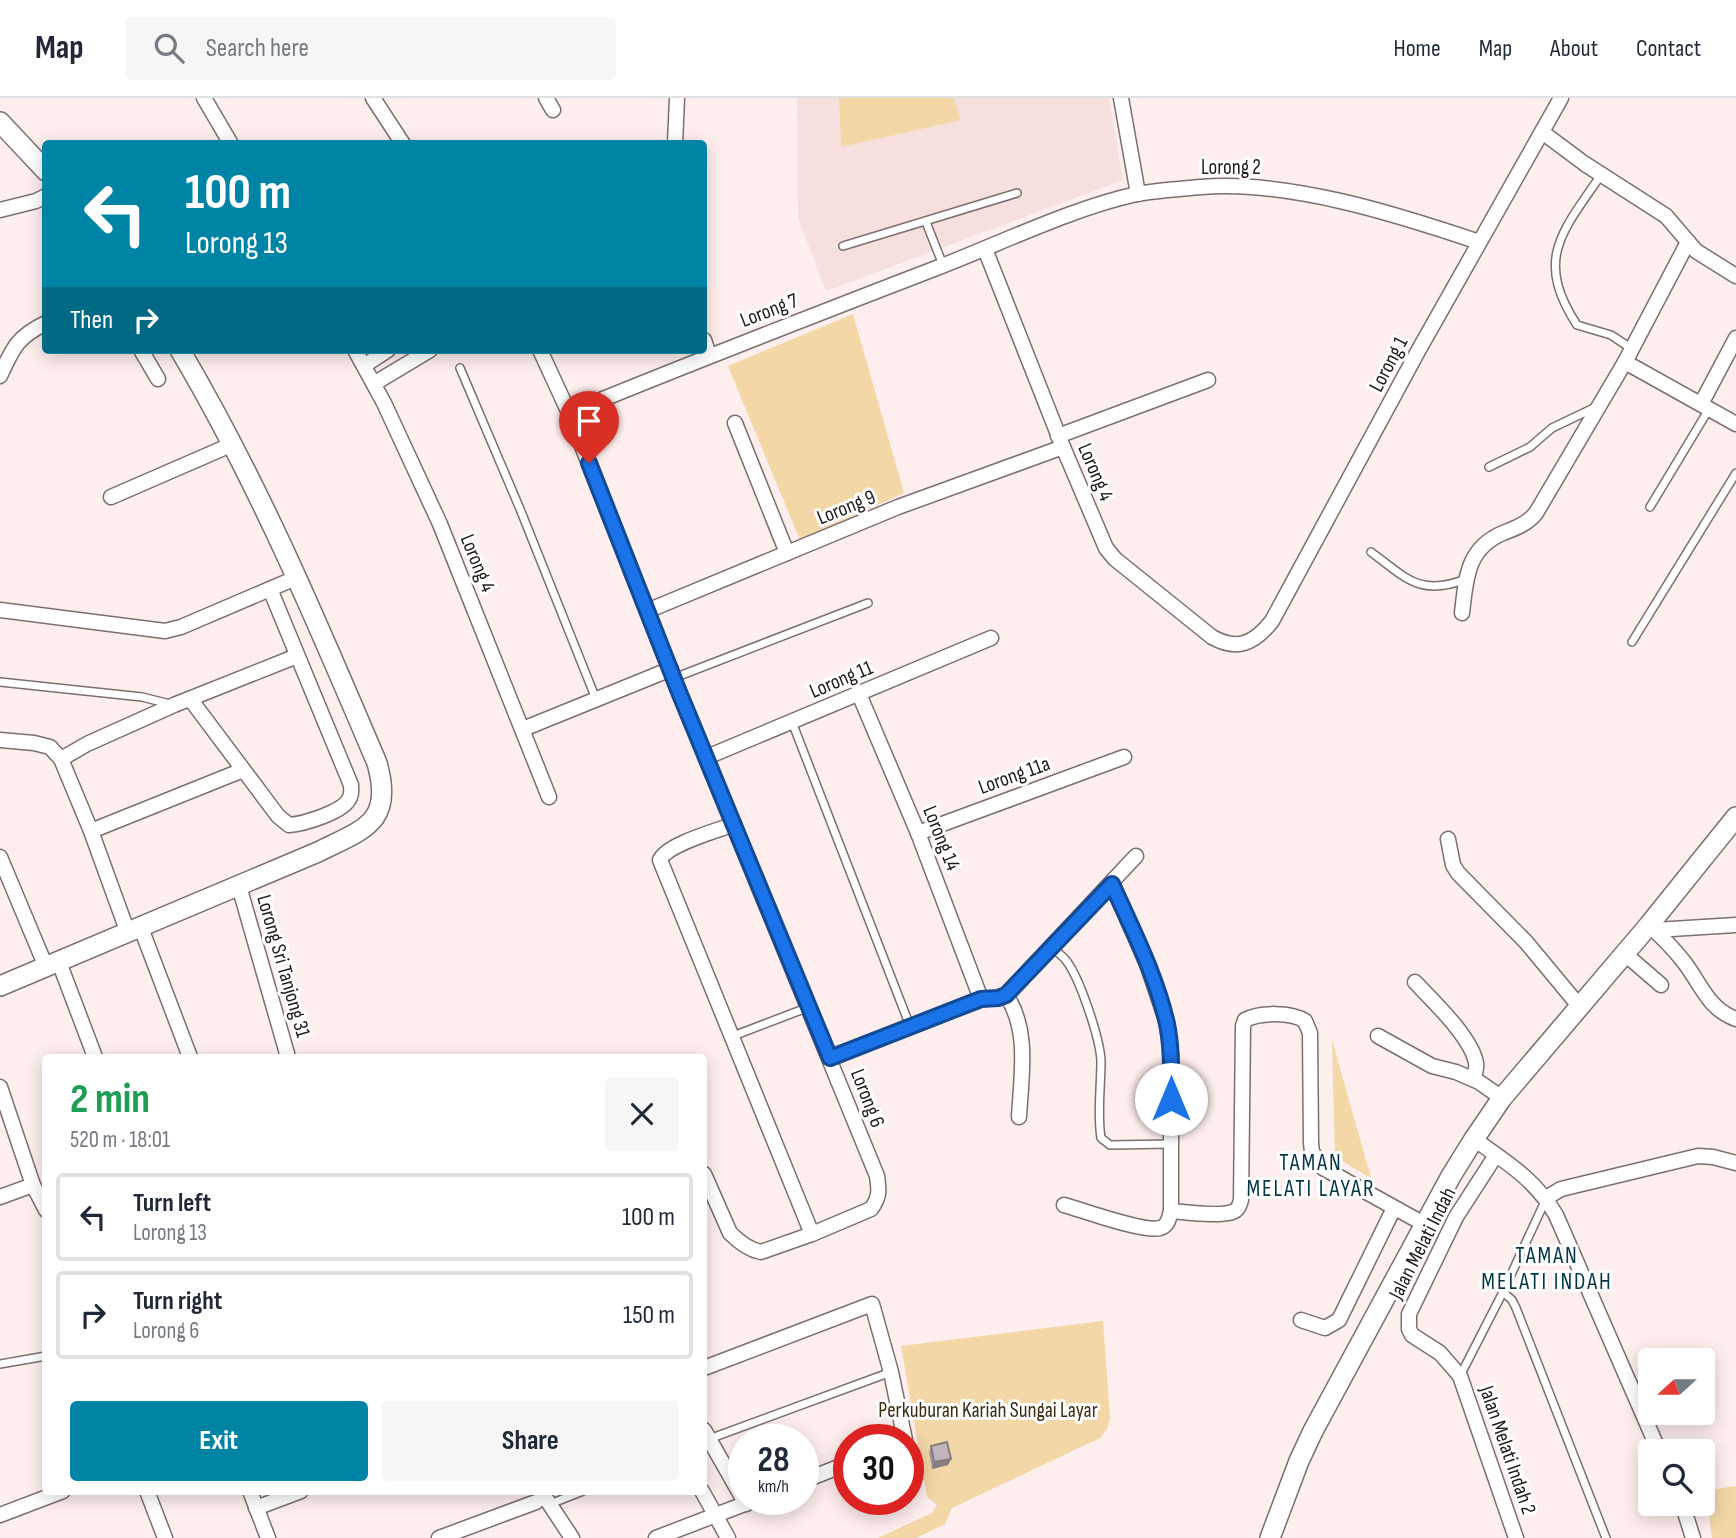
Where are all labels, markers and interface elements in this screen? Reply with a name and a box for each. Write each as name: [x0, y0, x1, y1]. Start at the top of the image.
search box: [126, 17, 616, 80]
text: Map: [35, 28, 84, 68]
icon: search: [150, 29, 188, 67]
text: Search here: [206, 33, 309, 64]
text: Home: [1393, 34, 1441, 63]
text: Map: [1479, 34, 1512, 63]
text: About: [1550, 34, 1598, 63]
text: Contact: [1636, 34, 1701, 63]
street label: Lorong 2: [1201, 155, 1261, 180]
text: 100 m: [185, 164, 291, 223]
icon: left: [70, 168, 161, 259]
text: Lorong 13: [185, 224, 288, 263]
street label: Lorong 7: [737, 288, 802, 333]
icon: right: [127, 301, 165, 339]
text: Then: [70, 305, 113, 336]
street label: Lorong 1: [1364, 332, 1414, 396]
pin: [559, 391, 619, 463]
icon: arrive: [570, 402, 608, 440]
street label: Lorong 4: [1072, 440, 1119, 505]
street label: Lorong 9: [813, 485, 879, 530]
street label: Lorong 4: [455, 531, 500, 596]
street label: Lorong 11: [806, 655, 877, 704]
street label: Lorong 11a: [975, 751, 1053, 800]
street label: Lorong 14: [917, 802, 966, 874]
street label: Lorong Sri Tanjong 31: [251, 892, 316, 1041]
position arrow: [1134, 1062, 1208, 1136]
street label: Lorong 6: [845, 1065, 890, 1131]
text: 2 min: [70, 1074, 150, 1125]
button: close: [605, 1077, 679, 1151]
text: 520 m · 18:01: [70, 1126, 170, 1154]
district label: TAMAN MELATI LAYAR: [1246, 1149, 1376, 1203]
street label: Jalan Melati Indah: [1383, 1183, 1461, 1304]
text: Turn left: [133, 1188, 211, 1219]
icon: left: [74, 1198, 112, 1236]
text: 100 m: [622, 1202, 675, 1233]
text: Lorong 13: [133, 1219, 207, 1247]
district label: TAMAN MELATI INDAH: [1481, 1242, 1613, 1296]
text: Turn right: [133, 1286, 222, 1317]
icon: right: [74, 1296, 112, 1334]
text: 150 m: [623, 1300, 675, 1331]
text: Lorong 6: [133, 1317, 199, 1345]
north arrow: [1638, 1348, 1715, 1424]
map controls: [1638, 1348, 1715, 1516]
street label: Jalan Melati Indah 2: [1474, 1382, 1541, 1518]
park label: Perkuburan Kariah Sungai Layar: [878, 1398, 1098, 1423]
button: Exit: [70, 1401, 368, 1481]
button: Share: [382, 1401, 679, 1481]
speed limit sign: 30: [833, 1424, 924, 1515]
text: 28: [758, 1439, 789, 1482]
button: search: [1638, 1439, 1715, 1516]
text: km/h: [758, 1476, 789, 1497]

